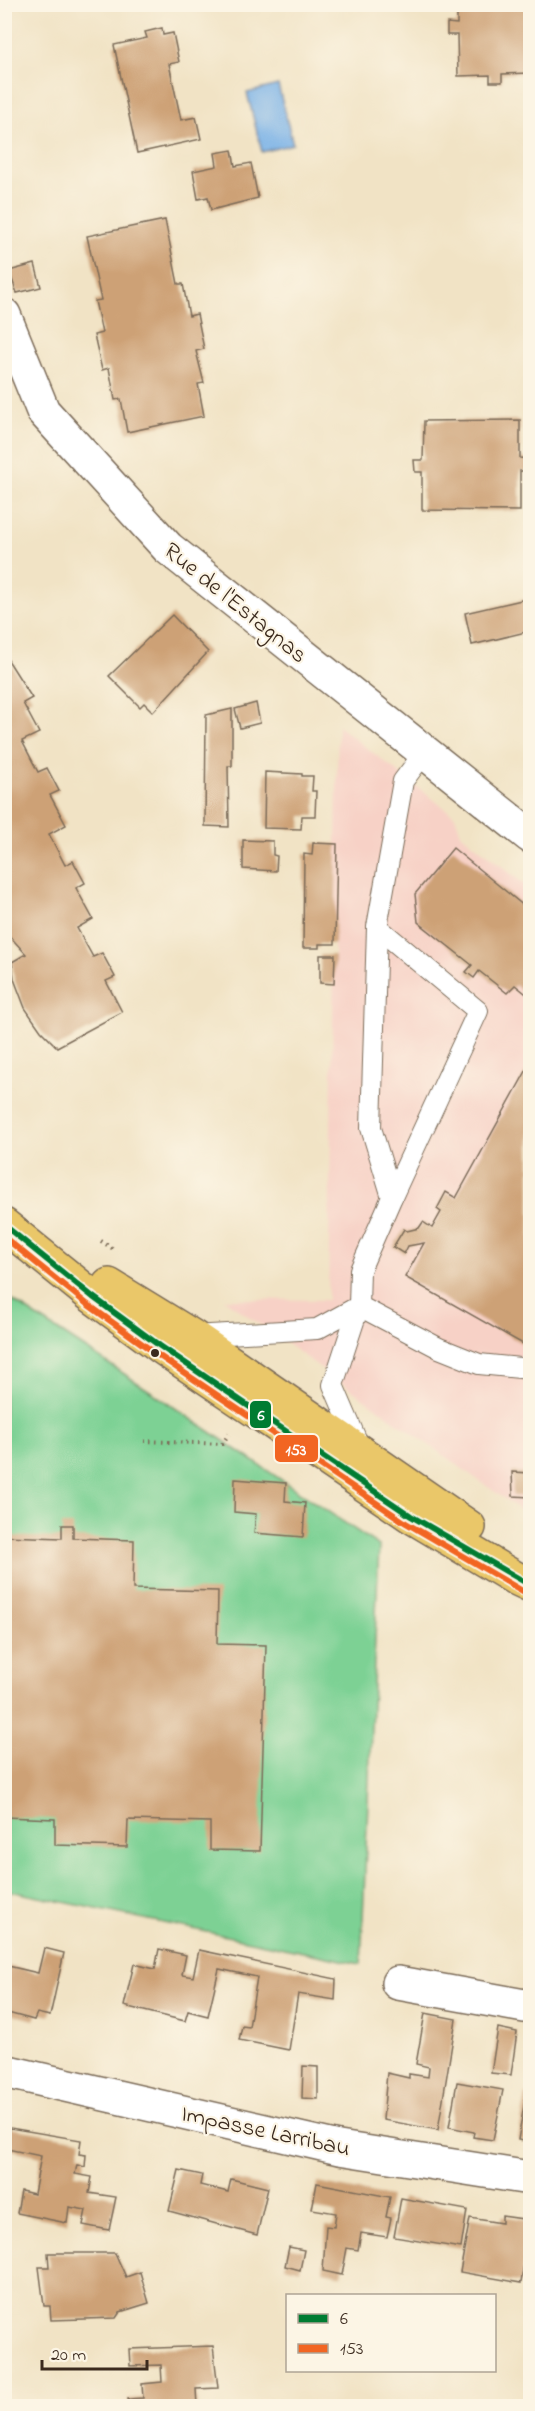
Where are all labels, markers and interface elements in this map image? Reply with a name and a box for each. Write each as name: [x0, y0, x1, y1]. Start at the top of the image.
street label: Rue de l'Estagnas: [155, 535, 314, 673]
unlabelled marker: [149, 1347, 161, 1359]
line badge: 6: [249, 1400, 272, 1429]
text: 6: [256, 1404, 265, 1428]
line badge: 153: [274, 1434, 319, 1463]
text: 153: [286, 1439, 307, 1463]
street label: Impasse Larribau: [178, 2097, 353, 2167]
legend: [286, 2294, 496, 2372]
text: 6: [340, 2307, 348, 2333]
scale bar: [42, 2333, 147, 2371]
text: 153: [340, 2337, 363, 2363]
text: 20 m: [51, 2343, 86, 2369]

